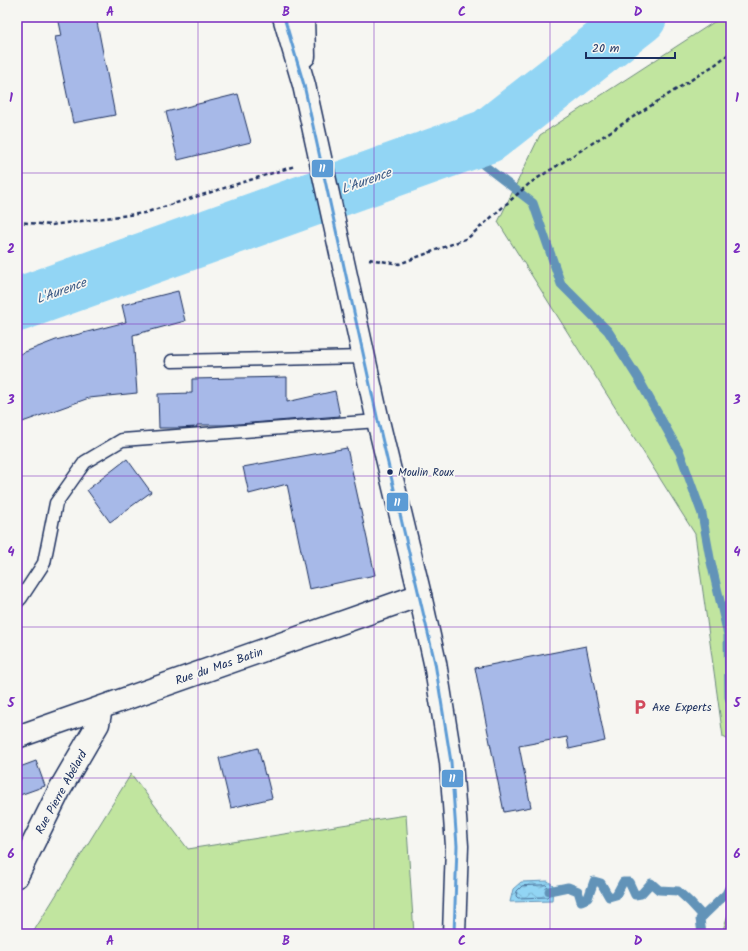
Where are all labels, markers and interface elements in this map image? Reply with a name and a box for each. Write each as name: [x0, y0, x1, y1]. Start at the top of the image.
text: A: [106, 2, 114, 23]
text: B: [282, 2, 290, 23]
text: C: [458, 2, 466, 23]
text: D: [634, 2, 643, 23]
scale bar: [586, 34, 675, 60]
text: 20 m: [592, 39, 620, 58]
text: 1: [9, 88, 13, 109]
text: 1: [735, 88, 739, 109]
line badge: 11: [311, 159, 334, 178]
text: 11: [319, 160, 326, 178]
water label: L'Aurence: [339, 162, 396, 200]
text: 2: [7, 239, 15, 260]
text: 2: [733, 239, 741, 260]
water label: L'Aurence: [34, 272, 91, 310]
text: 3: [6, 390, 15, 411]
text: 3: [732, 390, 741, 411]
place label: Moulin Roux: [398, 464, 454, 482]
marker: Moulin Roux: [385, 467, 395, 477]
line badge: 11: [386, 492, 409, 512]
text: 11: [394, 494, 401, 512]
text: 4: [7, 542, 15, 563]
text: 4: [733, 542, 741, 563]
street label: Rue du Mas Batin: [173, 643, 266, 690]
text: 5: [7, 693, 16, 714]
text: 5: [733, 693, 742, 714]
parking icon: Axe Experts: [631, 698, 649, 716]
place label: Axe Experts: [652, 698, 712, 717]
street label: Rue Pierre Abélard: [31, 746, 93, 838]
line badge: 11: [441, 769, 464, 788]
text: 11: [449, 770, 456, 788]
text: 6: [7, 844, 15, 865]
text: 6: [733, 844, 741, 865]
text: A: [106, 931, 114, 951]
text: B: [282, 931, 290, 951]
text: C: [458, 931, 466, 951]
text: D: [634, 931, 643, 951]

